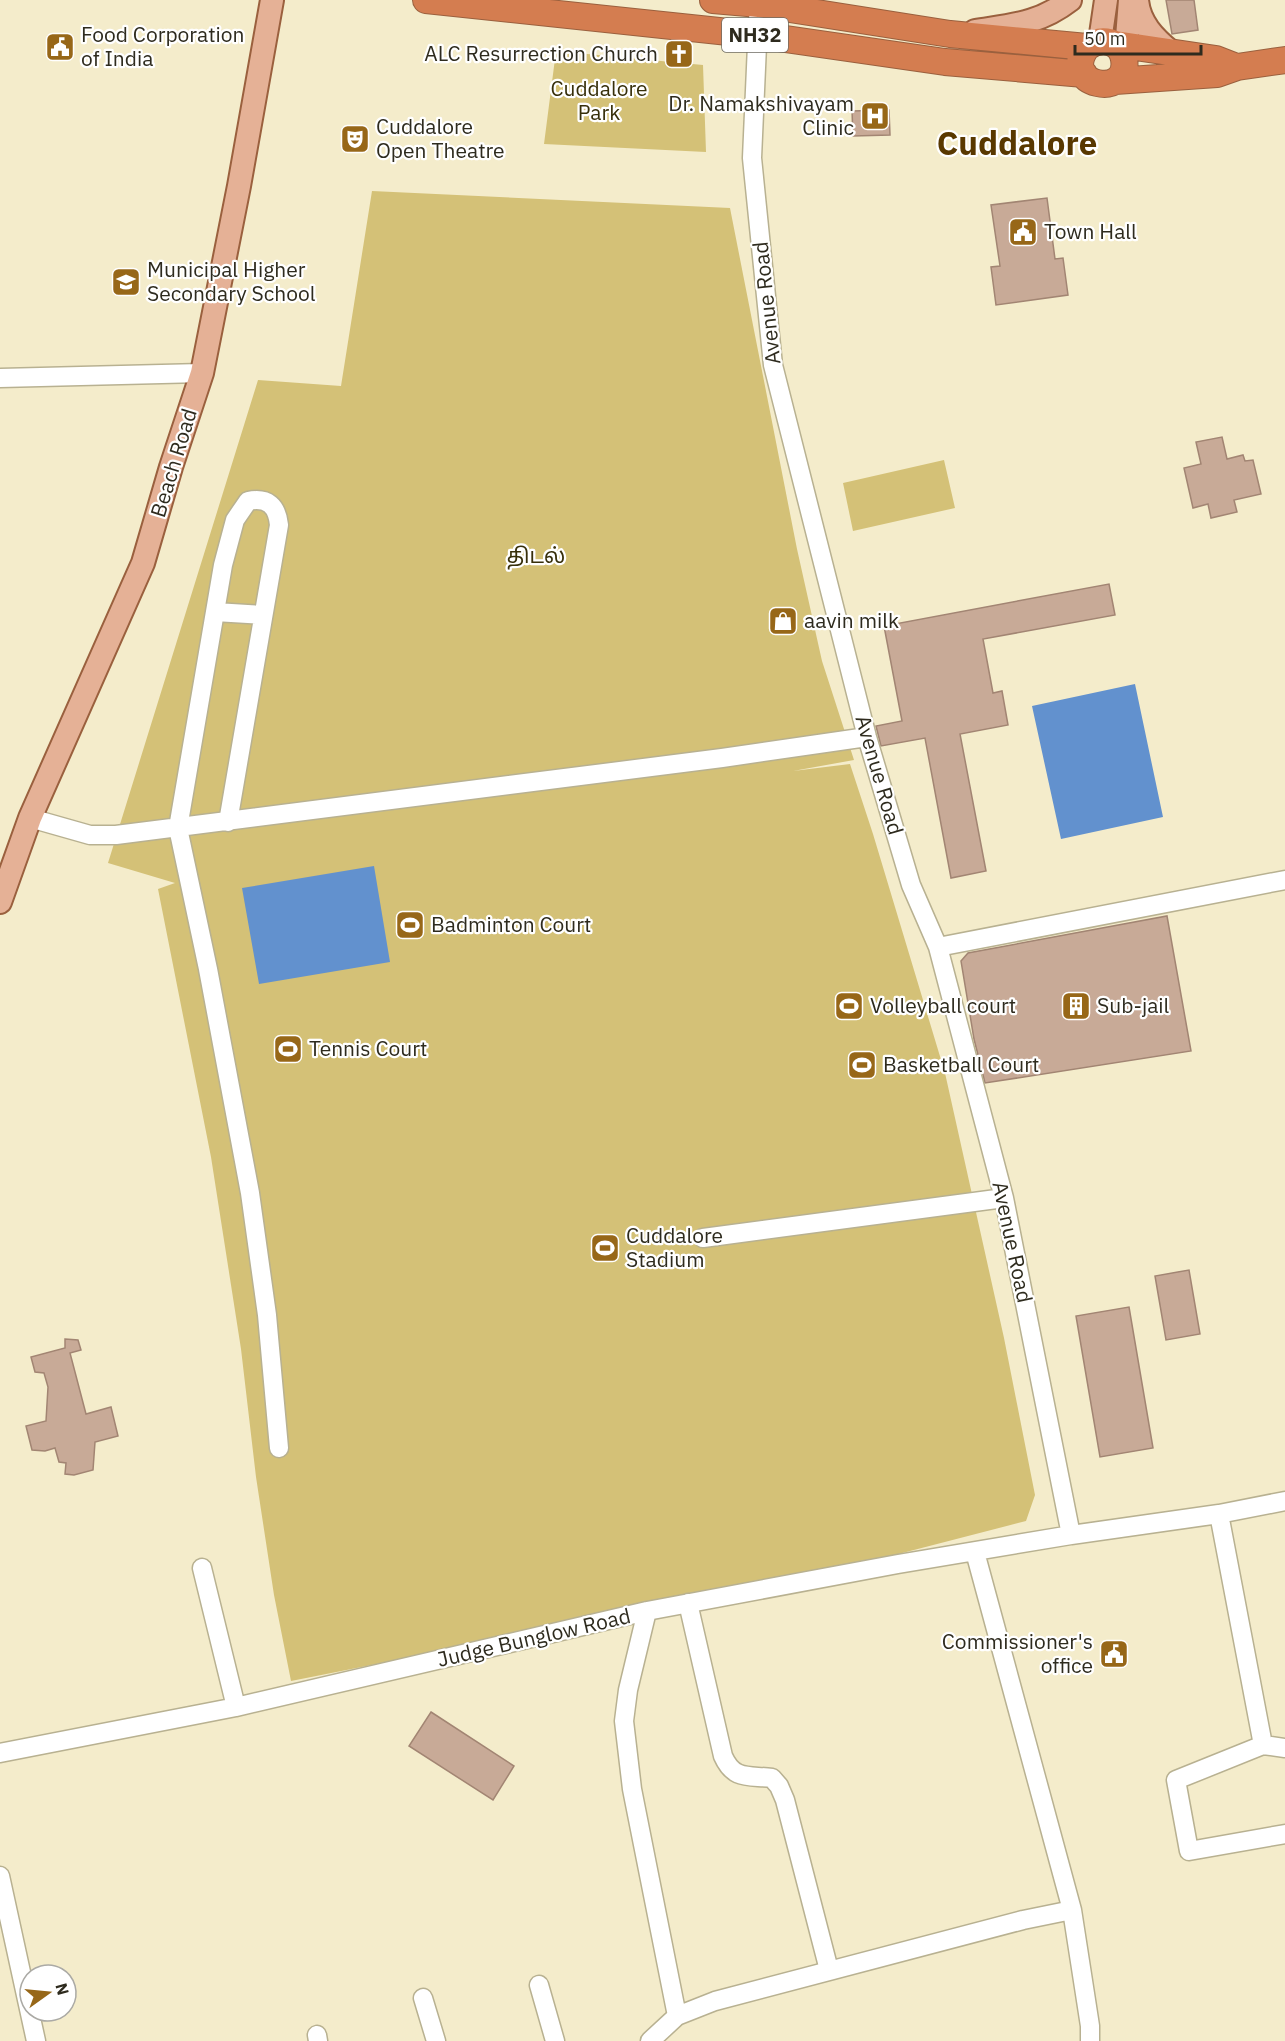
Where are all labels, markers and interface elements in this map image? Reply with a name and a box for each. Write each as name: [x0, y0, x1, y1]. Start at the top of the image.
road number: NH32: [722, 18, 788, 52]
scale bar: [1075, 18, 1201, 56]
place label: Food Corporation of India: [81, 20, 244, 72]
text: 50 m: [1084, 27, 1126, 50]
public building icon: Food Corporation of India: [44, 31, 76, 63]
church icon: ALC Resurrection Church: [663, 38, 695, 70]
place label: ALC Resurrection Church: [424, 39, 658, 67]
park label: Cuddalore Park: [550, 74, 648, 126]
place label: Dr. Namakshivayam Clinic: [668, 89, 854, 141]
hospital icon: Dr. Namakshivayam Clinic: [859, 100, 891, 132]
place label: Cuddalore Open Theatre: [376, 112, 505, 164]
district label: Cuddalore: [937, 121, 1097, 164]
theatre icon: Cuddalore Open Theatre: [339, 123, 371, 155]
public building icon: Town Hall: [1007, 216, 1039, 248]
place label: Town Hall: [1044, 217, 1137, 245]
street label: Avenue Road: [746, 240, 786, 366]
place label: Municipal Higher Secondary School: [147, 255, 316, 307]
school or university icon: Municipal Higher Secondary School: [110, 266, 142, 298]
street label: Beach Road: [143, 405, 203, 520]
park label: திடல்: [507, 541, 565, 570]
shop icon: aavin milk: [767, 605, 799, 637]
place label: aavin milk: [804, 606, 899, 634]
street label: Avenue Road: [850, 712, 910, 838]
sports icon: Badminton Court: [394, 909, 426, 941]
place label: Badminton Court: [431, 910, 591, 938]
sports icon: Volleyball court: [833, 990, 865, 1022]
building icon: Sub-jail: [1060, 990, 1092, 1022]
place label: Volleyball court: [870, 991, 1016, 1019]
place label: Sub-jail: [1097, 991, 1170, 1019]
sports icon: Tennis Court: [272, 1033, 304, 1065]
place label: Tennis Court: [309, 1034, 427, 1062]
sports icon: Basketball Court: [846, 1049, 878, 1081]
place label: Basketball Court: [883, 1050, 1039, 1078]
street label: Avenue Road: [986, 1179, 1039, 1305]
place label: Cuddalore Stadium: [626, 1221, 723, 1273]
sports icon: Cuddalore Stadium: [589, 1232, 621, 1264]
street label: Judge Bunglow Road: [434, 1601, 633, 1673]
place label: Commissioner's office: [942, 1627, 1093, 1679]
public building icon: Commissioner's office: [1098, 1638, 1130, 1670]
north arrow: [18, 1963, 78, 2023]
text: N: [51, 1981, 74, 1997]

